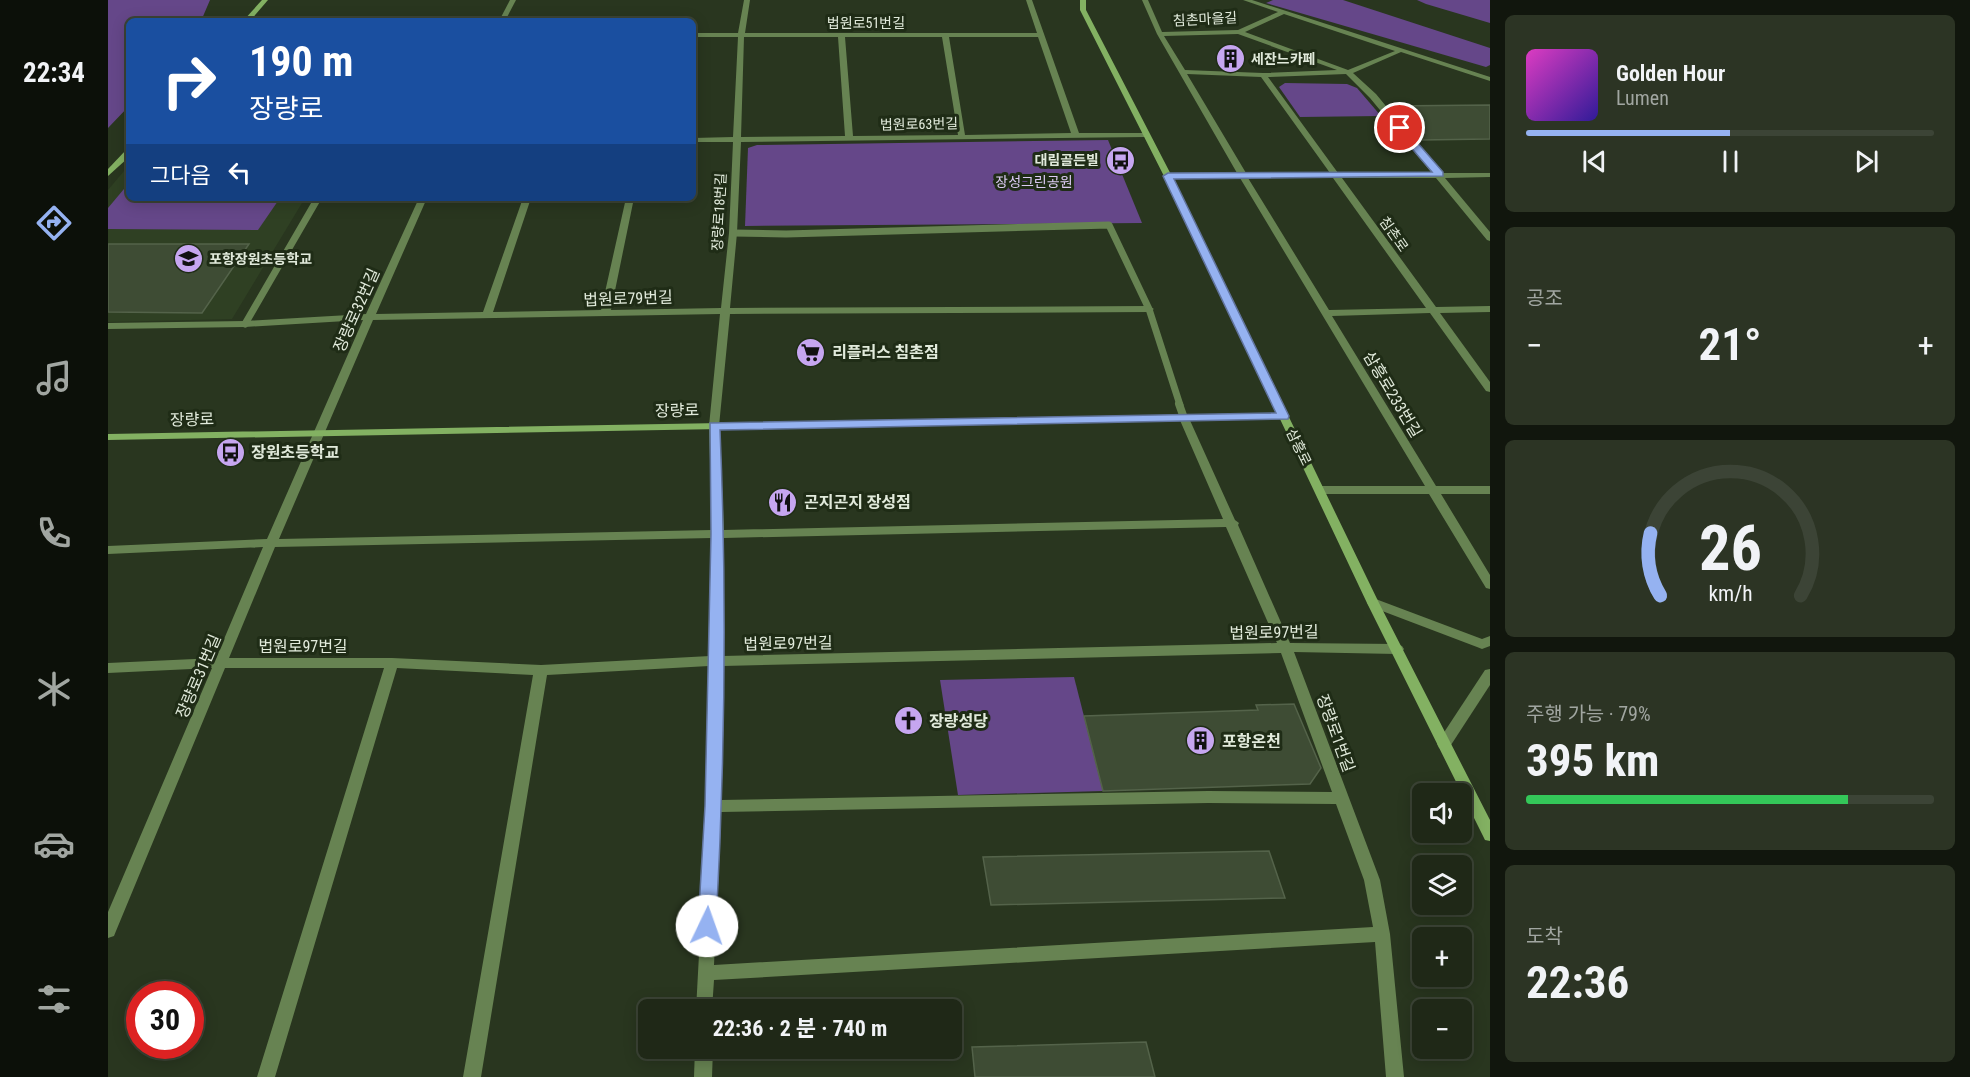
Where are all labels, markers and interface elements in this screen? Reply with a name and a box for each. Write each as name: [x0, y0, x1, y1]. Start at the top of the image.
street label: 침촌마을길: [1172, 9, 1238, 29]
street label: 법원로51번길: [827, 15, 905, 31]
text: 190 m: [249, 37, 354, 86]
icon: right: [150, 42, 228, 120]
building icon: 세잔느카페: [1214, 43, 1246, 75]
place label: 세잔느카페: [1251, 51, 1315, 67]
text: 22:34: [23, 57, 85, 89]
text: Golden Hour: [1616, 61, 1725, 86]
text: Lumen: [1616, 86, 1669, 110]
text: 장량로: [249, 93, 324, 125]
pin: [1374, 102, 1425, 153]
icon: arrive: [1383, 111, 1416, 144]
street label: 법원로63번길: [880, 115, 958, 133]
bus stop icon: 대림골든빌: [1104, 144, 1136, 176]
icon: previous: [1578, 145, 1611, 178]
icon: pause: [1714, 145, 1747, 178]
icon: next: [1850, 145, 1883, 178]
place label: 대림골든빌: [1035, 152, 1099, 168]
icon: left: [223, 156, 256, 189]
text: 그다음: [150, 163, 211, 188]
street label: 장량로18번길: [709, 173, 729, 251]
park label: 장성그린공원: [995, 174, 1073, 190]
icon: directions: [33, 202, 75, 244]
street label: 침촌로: [1376, 214, 1412, 255]
school or university icon: 포항장원초등학교: [172, 243, 204, 275]
place label: 포항장원초등학교: [209, 251, 312, 267]
street label: 장량로32번길: [330, 266, 383, 355]
text: 공조: [1526, 286, 1563, 310]
street label: 법원로79번길: [583, 287, 673, 310]
text: 21°: [1699, 318, 1762, 371]
text: −: [1526, 326, 1543, 365]
text: +: [1918, 326, 1934, 365]
supermarket icon: 리플러스 침촌점: [795, 336, 827, 368]
place label: 리플러스 침촌점: [832, 343, 939, 362]
street label: 삼흥로233번길: [1359, 348, 1426, 441]
icon: music: [33, 357, 75, 399]
street label: 장량로: [655, 401, 700, 420]
street label: 장량로: [170, 410, 215, 429]
street label: 삼흥로: [1283, 426, 1315, 468]
bus stop icon: 장원초등학교: [214, 436, 246, 468]
place label: 장원초등학교: [251, 443, 340, 462]
restaurant icon: 곤지곤지 장성점: [767, 486, 799, 518]
place label: 곤지곤지 장성점: [804, 493, 911, 512]
icon: phone: [33, 512, 75, 554]
text: 26: [1698, 512, 1762, 585]
text: km/h: [1708, 581, 1752, 606]
street label: 법원로97번길: [1229, 622, 1319, 643]
street label: 장량로31번길: [172, 631, 225, 721]
street label: 법원로97번길: [743, 633, 833, 654]
street label: 법원로97번길: [258, 637, 348, 656]
icon: climate: [33, 668, 75, 710]
street label: 장량로1번길: [1313, 692, 1358, 775]
text: 주행 가능 · 79%: [1526, 702, 1651, 726]
church icon: 장량성당: [892, 705, 924, 737]
place label: 장량성당: [929, 712, 988, 731]
building icon: 포항온천: [1185, 725, 1217, 757]
place label: 포항온천: [1222, 732, 1281, 751]
text: 395 km: [1526, 734, 1659, 787]
map controls: [1412, 783, 1472, 1059]
button: sound: [1412, 783, 1472, 843]
icon: car: [33, 823, 75, 865]
button: layers: [1412, 855, 1472, 915]
position arrow: [675, 894, 739, 958]
text: 도착: [1526, 924, 1563, 948]
button: +: [1412, 927, 1472, 987]
text: 22:36: [1526, 956, 1629, 1009]
icon: filters: [33, 978, 75, 1020]
speed limit sign: 30: [126, 981, 204, 1059]
button: −: [1412, 999, 1472, 1059]
text: 22:36 · 2 분 · 740 m: [713, 1016, 887, 1041]

